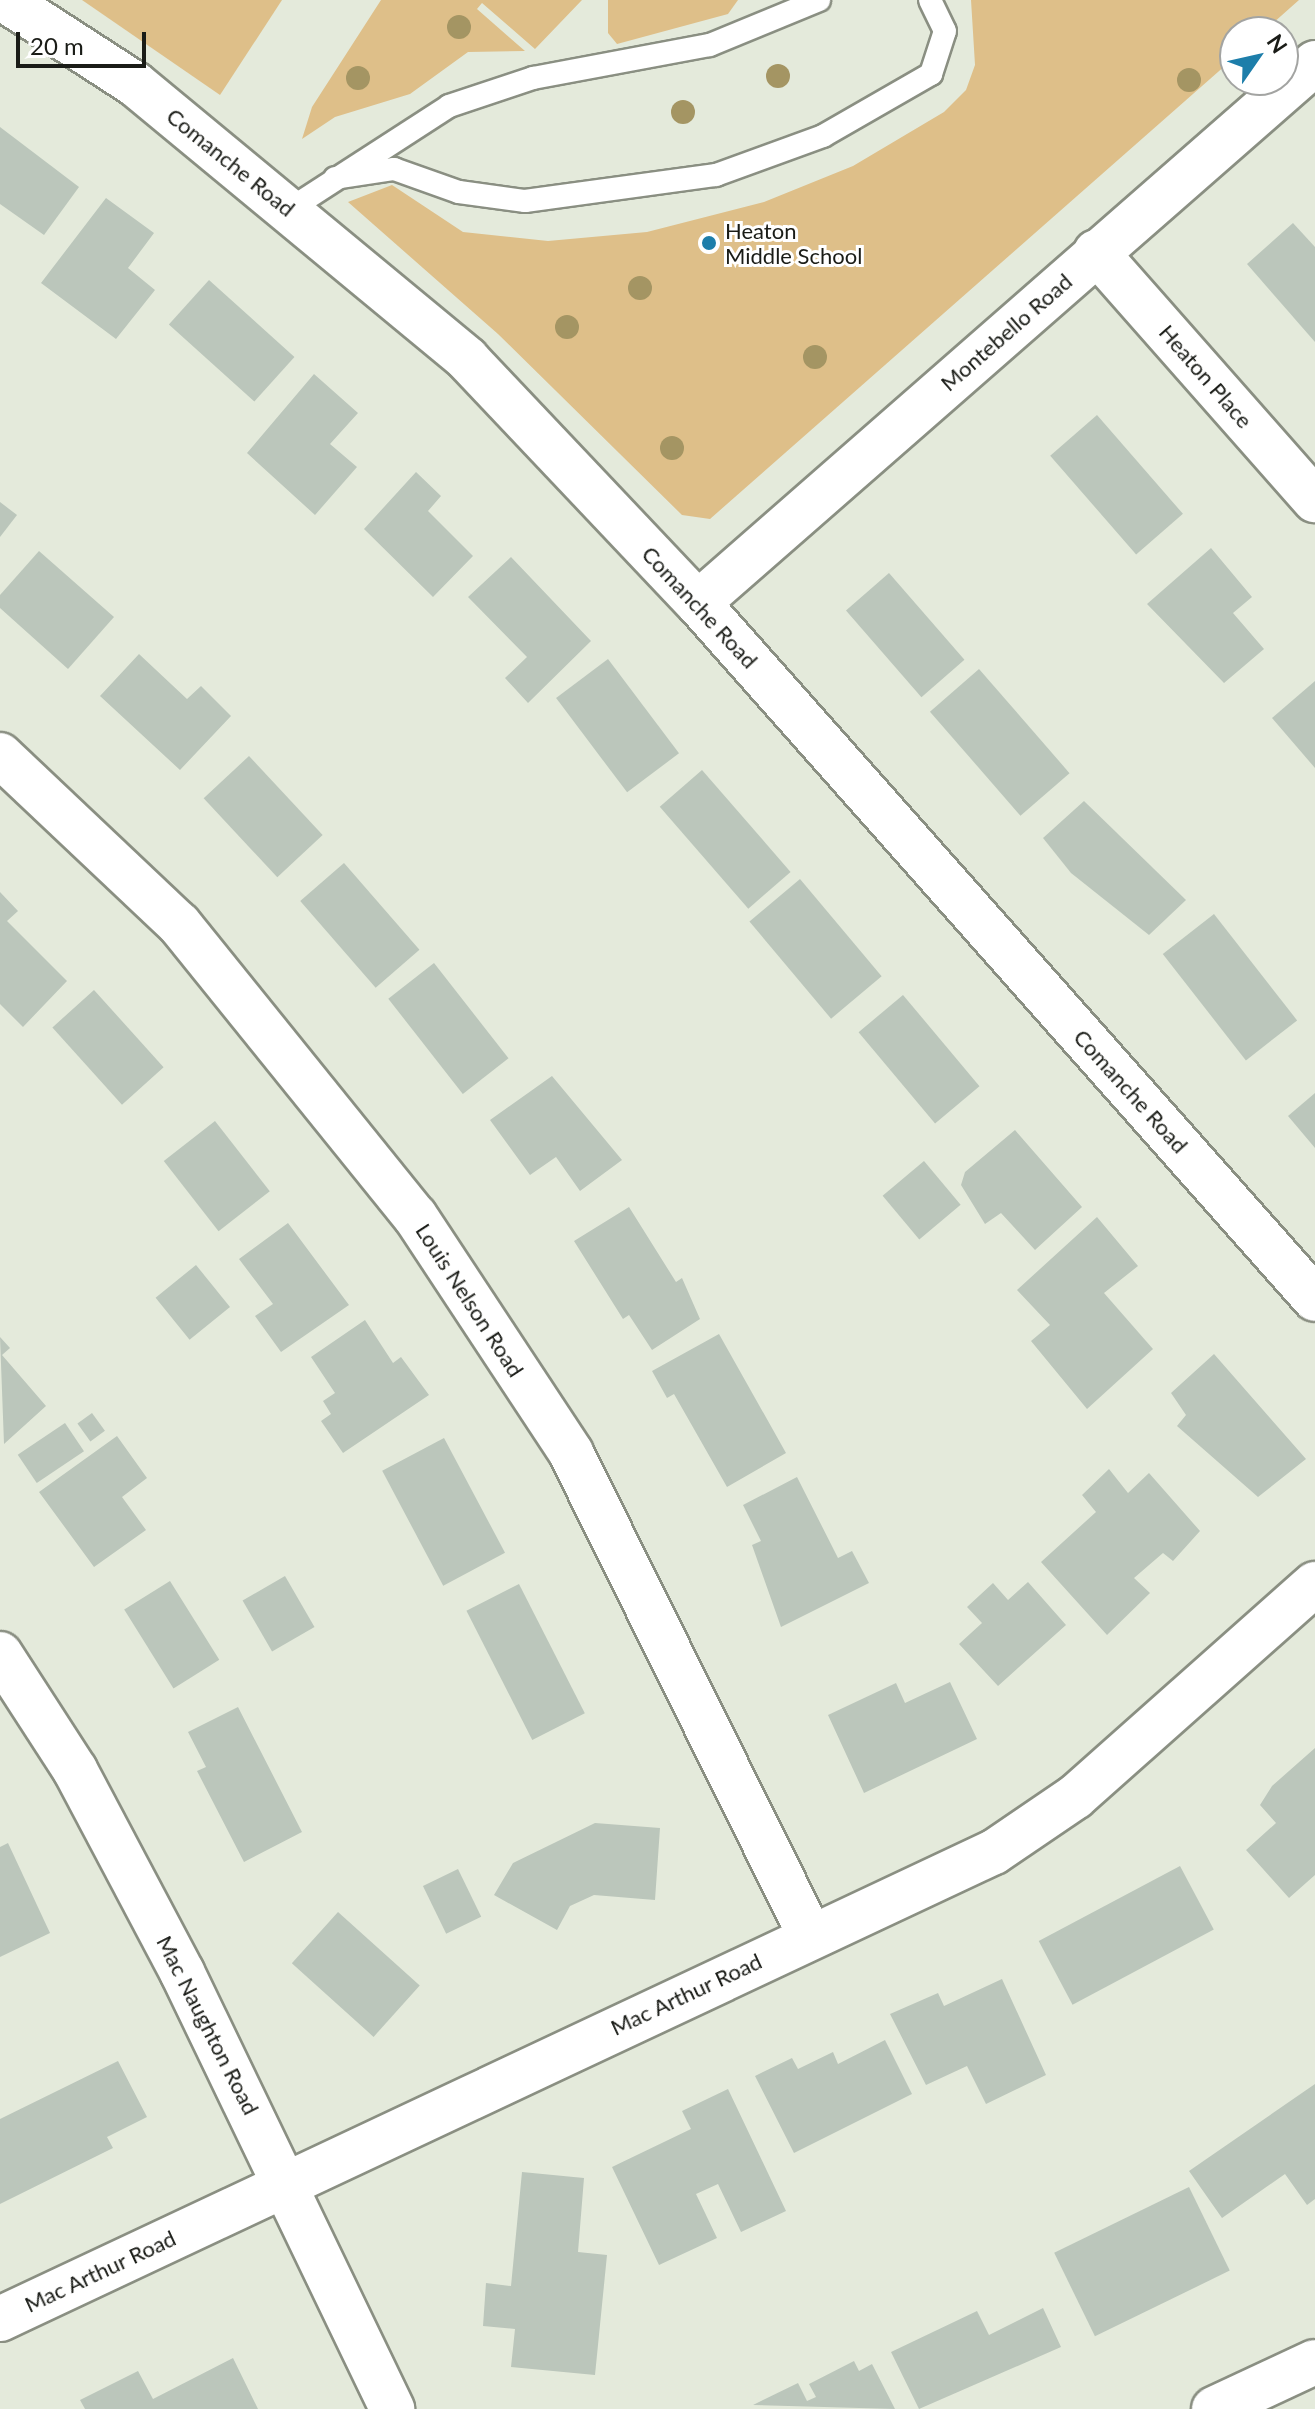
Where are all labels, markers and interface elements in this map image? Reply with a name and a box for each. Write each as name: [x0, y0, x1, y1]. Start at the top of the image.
scale bar: [20, 16, 150, 66]
north arrow: [1219, 16, 1299, 96]
text: N: [1262, 29, 1294, 58]
text: 20 m: [30, 31, 84, 60]
street label: Comanche Road: [162, 102, 300, 222]
place label: Heaton Middle School: [725, 217, 862, 268]
marker: Heaton Middle School: [700, 234, 718, 252]
street label: Montebello Road: [935, 268, 1077, 396]
street label: Heaton Place: [1154, 319, 1258, 433]
street label: Comanche Road: [637, 541, 763, 673]
street label: Comanche Road: [1069, 1024, 1193, 1158]
street label: Louis Nelson Road: [411, 1218, 529, 1382]
street label: Mac Naughton Road: [151, 1931, 265, 2119]
street label: Mac Arthur Road: [606, 1947, 766, 2041]
street label: Mac Arthur Road: [20, 2224, 180, 2318]

